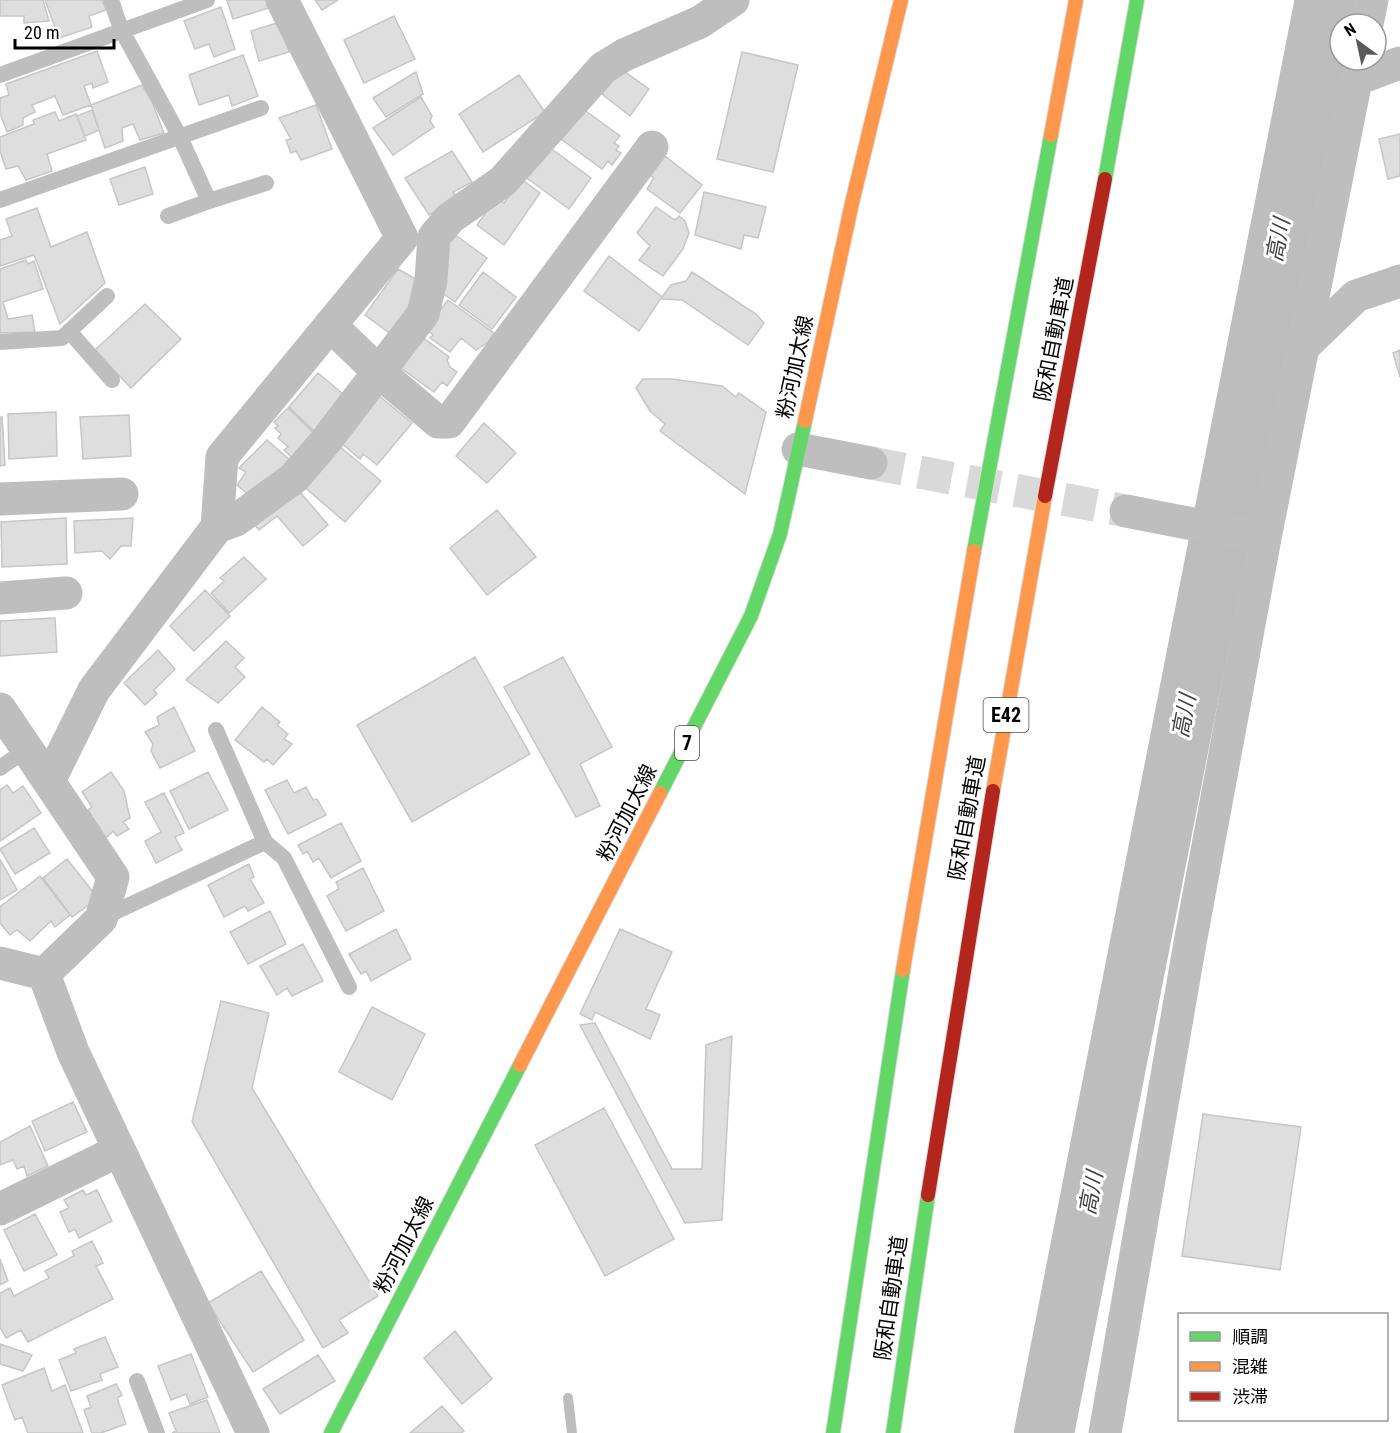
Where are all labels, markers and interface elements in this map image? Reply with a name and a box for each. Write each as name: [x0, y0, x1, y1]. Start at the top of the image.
scale bar: [15, 12, 114, 50]
north arrow: [1328, 12, 1388, 72]
text: N: [1341, 19, 1359, 40]
text: 20 m: [24, 22, 59, 43]
water label: 高川: [1262, 214, 1295, 264]
street label: 阪和自動車道: [1030, 275, 1078, 403]
street label: 粉河加太線: [772, 313, 818, 421]
water label: 高川: [1168, 690, 1201, 740]
road number: E42: [984, 698, 1028, 732]
road number: 7: [675, 726, 699, 760]
street label: 阪和自動車道: [944, 754, 990, 882]
street label: 粉河加太線: [592, 761, 662, 865]
water label: 高川: [1075, 1167, 1108, 1217]
street label: 粉河加太線: [369, 1193, 439, 1297]
street label: 阪和自動車道: [870, 1234, 912, 1362]
legend: [1178, 1313, 1388, 1421]
text: 順調: [1232, 1326, 1268, 1347]
text: 混雑: [1232, 1356, 1268, 1377]
text: 渋滞: [1232, 1386, 1268, 1407]

